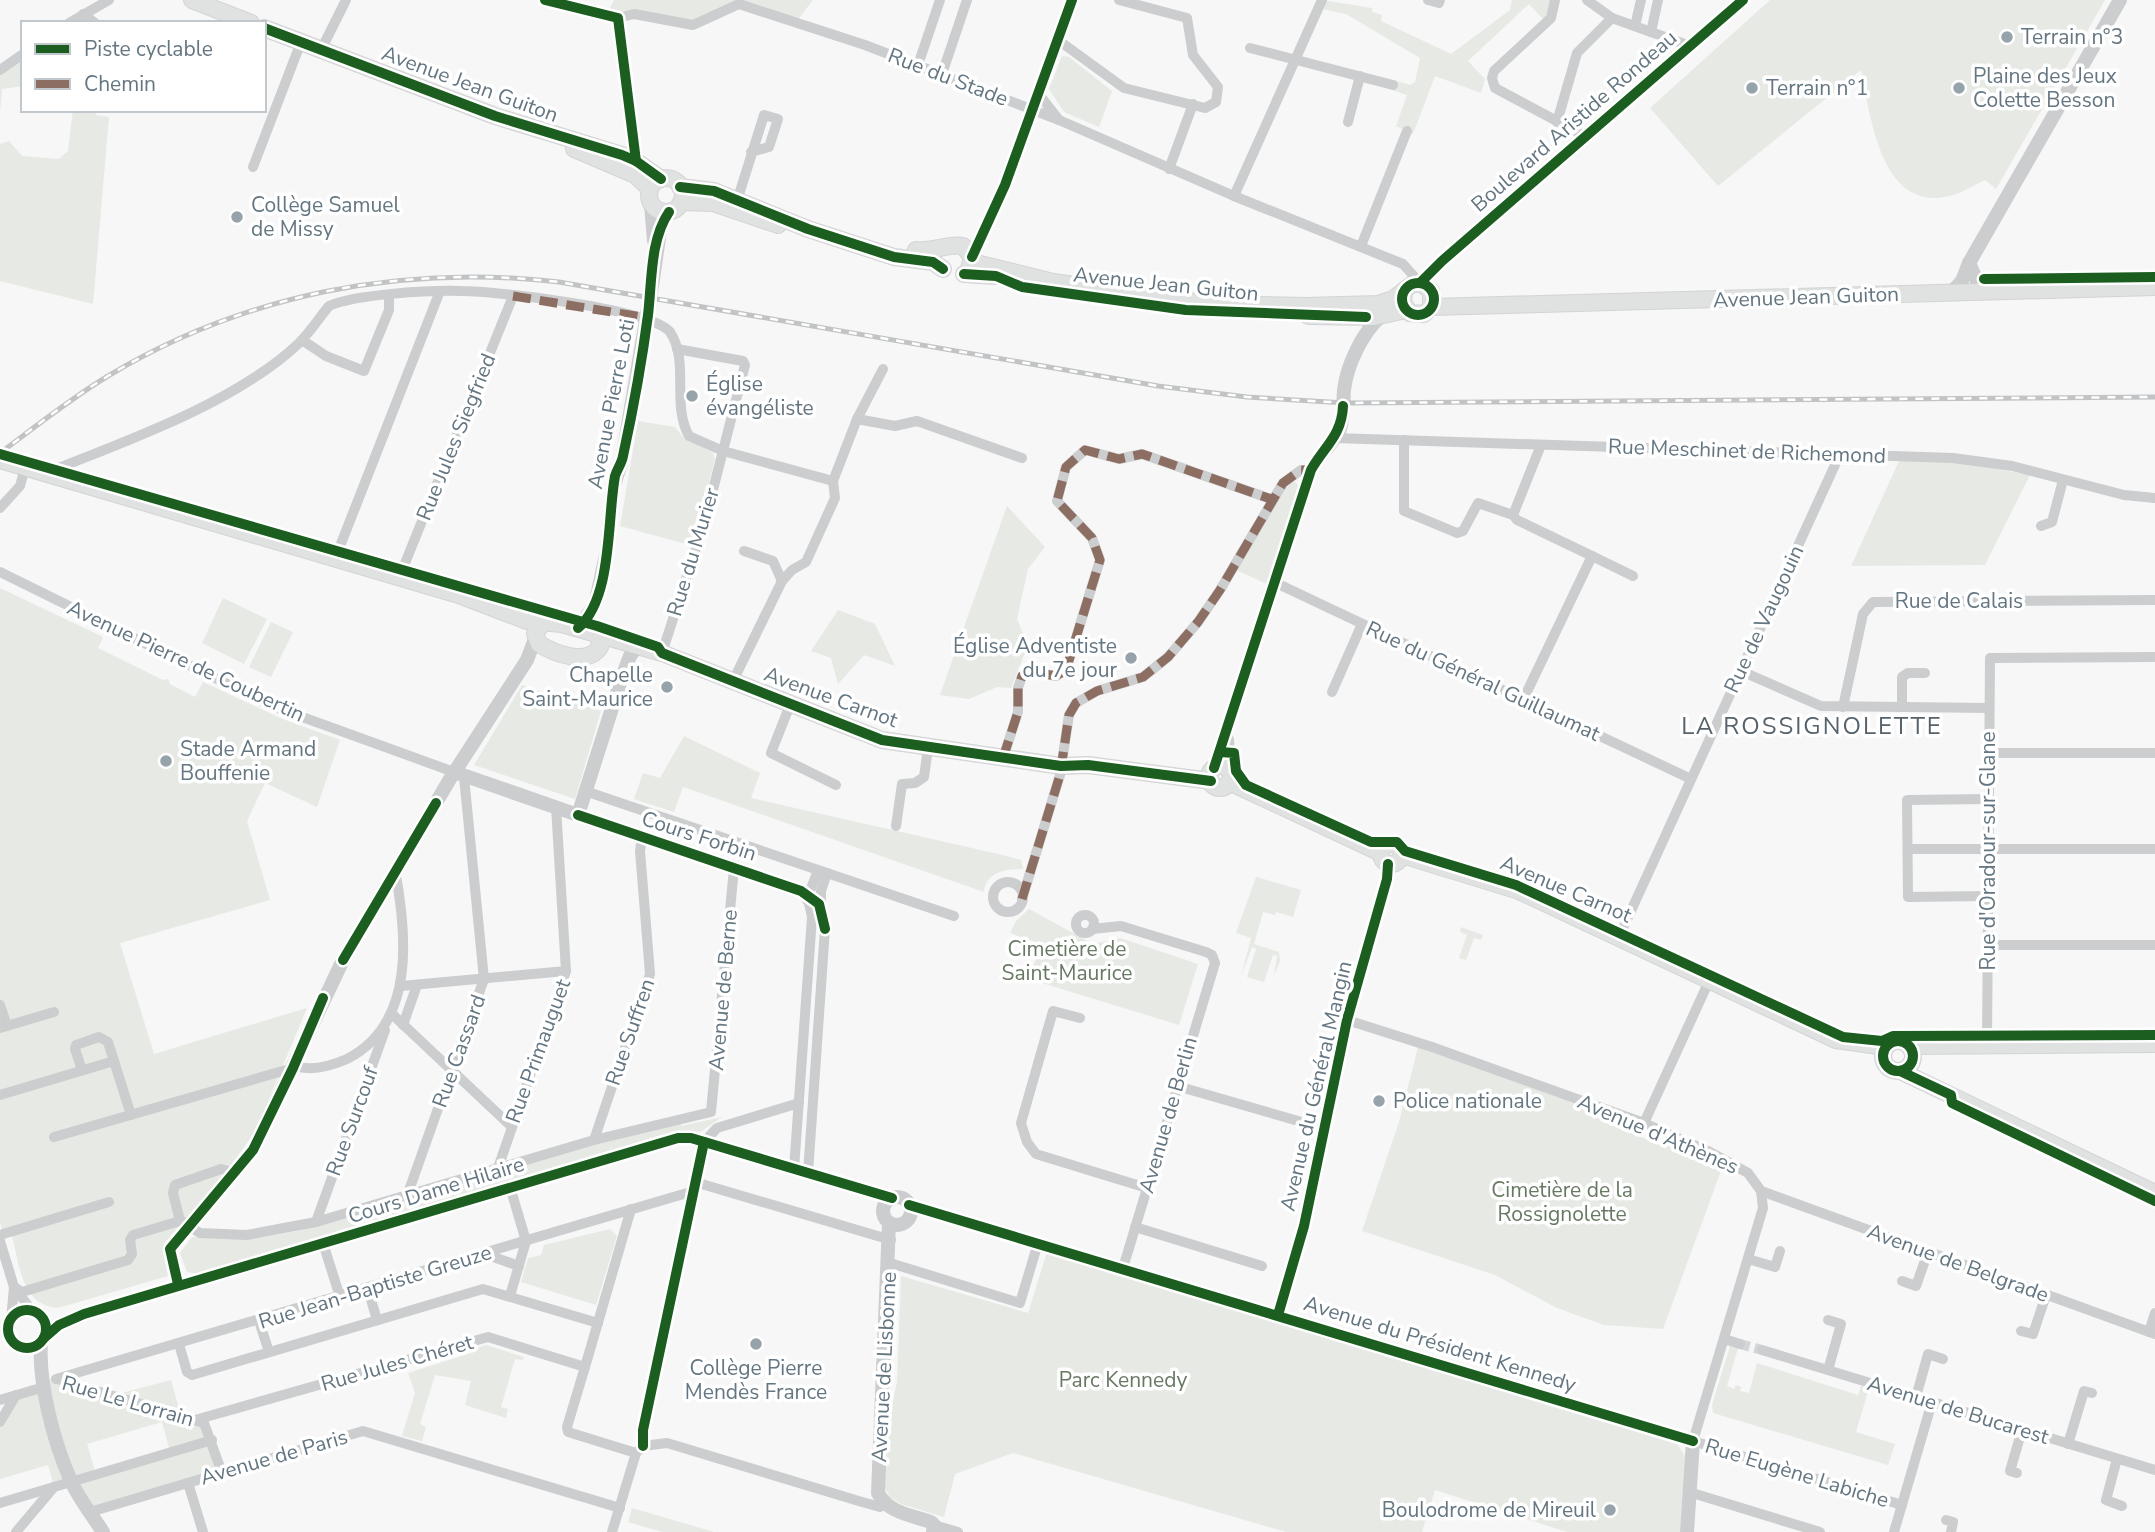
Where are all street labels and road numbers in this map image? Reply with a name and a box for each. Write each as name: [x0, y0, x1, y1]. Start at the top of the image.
street label: Boulevard Aristide Rondeau: [1465, 24, 1683, 218]
street label: Avenue Jean Guiton: [378, 39, 562, 129]
street label: Rue du Stade: [884, 41, 1012, 113]
street label: Avenue Jean Guiton: [1072, 260, 1260, 308]
street label: Avenue Jean Guiton: [1713, 280, 1899, 314]
street label: Avenue Pierre Loti: [581, 317, 641, 491]
street label: Rue Jules Siegfried: [410, 349, 502, 525]
street label: Rue Meschinet de Richemond: [1607, 432, 1887, 470]
street label: Rue du Murier: [660, 484, 726, 620]
street label: Rue de Vaugouin: [1718, 541, 1810, 697]
street label: Rue de Calais: [1895, 587, 2023, 615]
street label: Avenue Pierre de Coubertin: [63, 594, 309, 728]
street label: Rue du Général Guillaumat: [1361, 614, 1605, 748]
street label: Avenue Carnot: [760, 660, 902, 734]
street label: Rue d'Oradour-sur-Glane: [1974, 731, 2002, 971]
street label: Cours Forbin: [638, 804, 760, 868]
street label: Avenue Carnot: [1496, 849, 1637, 930]
street label: Avenue de Berne: [702, 908, 744, 1072]
street label: Avenue du Général Mangin: [1274, 958, 1358, 1214]
street label: Rue Primauguet: [499, 974, 577, 1127]
street label: Rue Suffren: [599, 975, 661, 1089]
street label: Rue Cassard: [426, 991, 492, 1111]
street label: Avenue de Berlin: [1132, 1033, 1204, 1197]
street label: Rue Surcouf: [319, 1062, 385, 1180]
street label: Avenue d'Athènes: [1573, 1087, 1743, 1181]
street label: Cours Dame Hilaire: [345, 1150, 527, 1230]
street label: Avenue de Belgrade: [1863, 1217, 2053, 1309]
street label: Rue Jean-Baptiste Greuze: [255, 1238, 495, 1336]
street label: Avenue de Lisbonne: [865, 1271, 903, 1463]
street label: Avenue du Président Kennedy: [1301, 1289, 1580, 1399]
street label: Rue Jules Chéret: [318, 1328, 477, 1398]
street label: Rue Le Lorrain: [59, 1369, 197, 1433]
street label: Avenue de Bucarest: [1864, 1369, 2053, 1451]
street label: Avenue de Paris: [197, 1423, 351, 1491]
street label: Rue Eugène Labiche: [1702, 1432, 1892, 1514]

